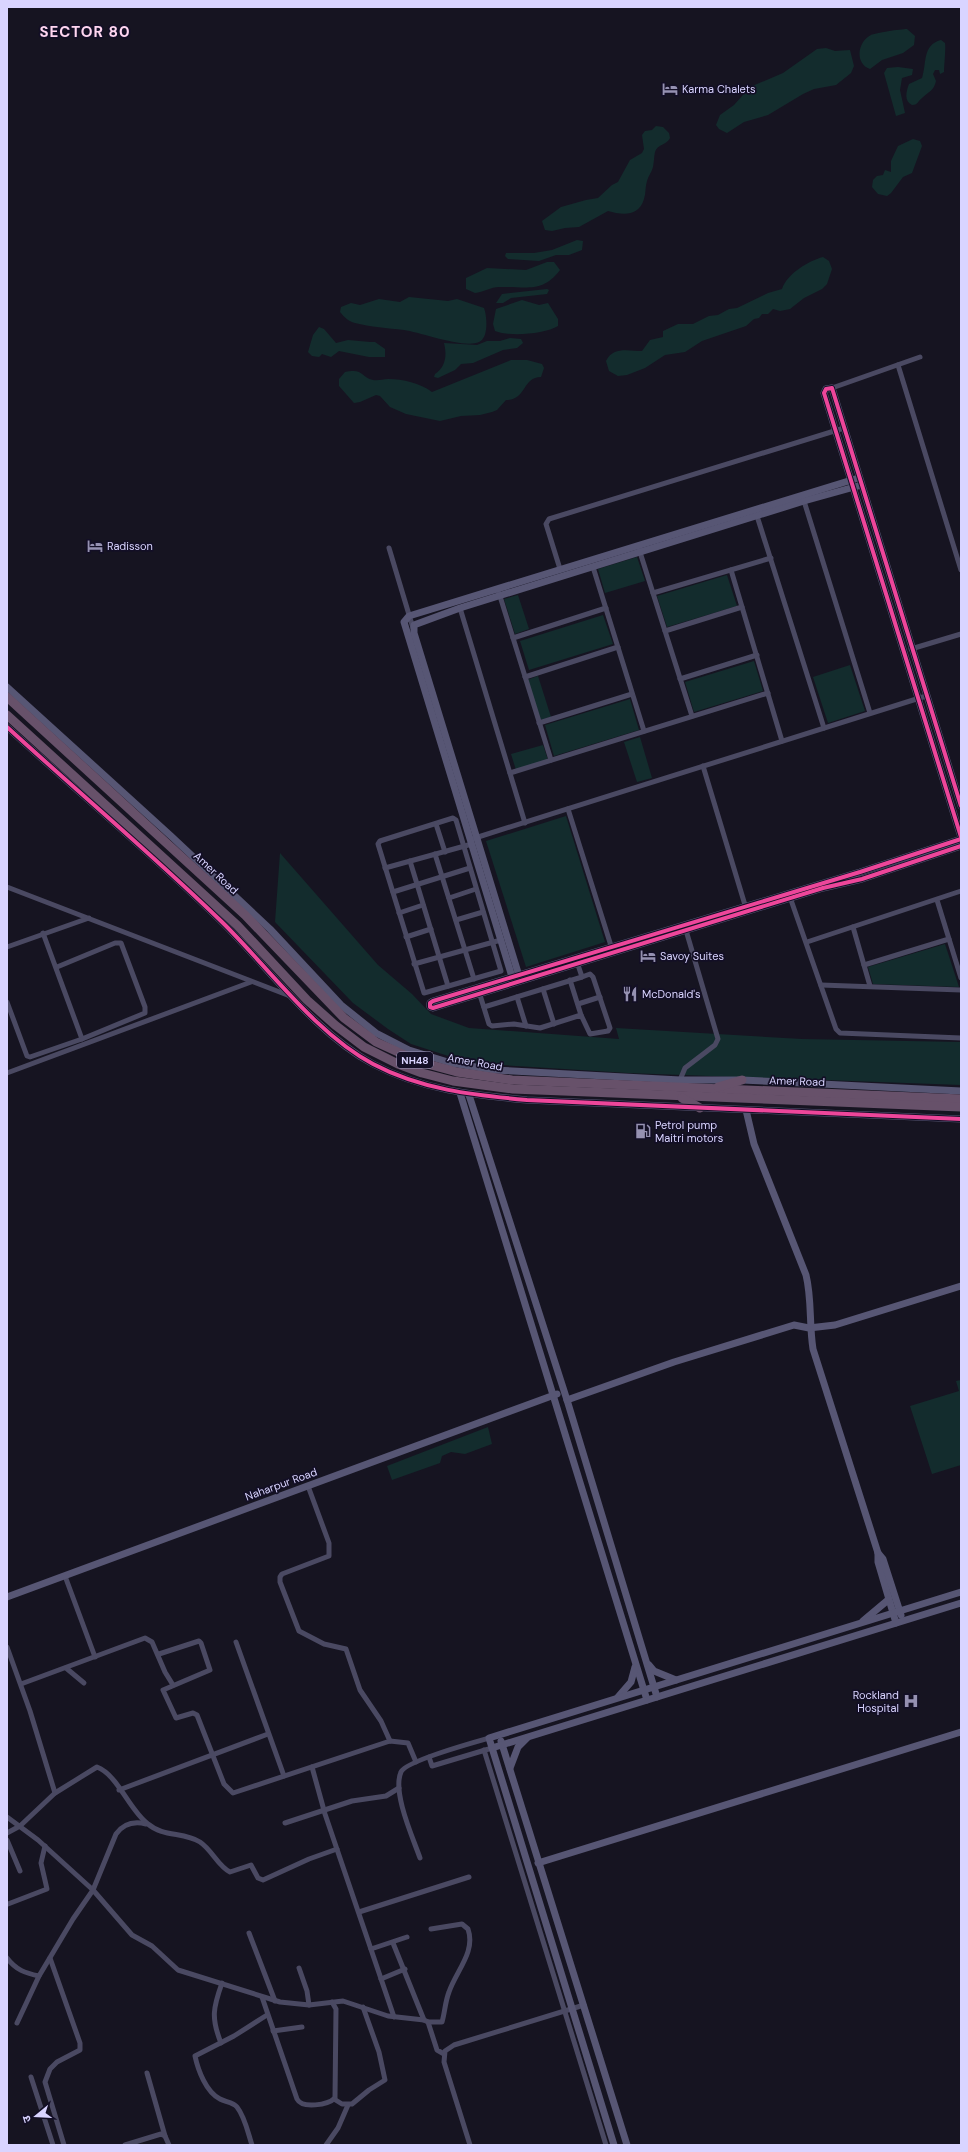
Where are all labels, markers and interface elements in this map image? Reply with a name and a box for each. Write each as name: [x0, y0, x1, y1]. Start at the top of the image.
district label: SECTOR 80: [39, 22, 131, 42]
hotel icon: Karma Chalets: [661, 80, 679, 98]
place label: Karma Chalets: [682, 82, 756, 96]
hotel icon: Radisson: [86, 537, 104, 555]
place label: Radisson: [107, 539, 153, 553]
street label: Amer Road: [191, 849, 241, 897]
hotel icon: Savoy Suites: [639, 947, 657, 965]
place label: Savoy Suites: [660, 949, 724, 963]
restaurant icon: McDonald's: [621, 985, 639, 1003]
place label: McDonald's: [642, 987, 701, 1001]
street label: Amer Road: [446, 1050, 504, 1074]
road number: NH48: [397, 1052, 433, 1068]
street label: Amer Road: [769, 1073, 825, 1089]
place label: Petrol pump Maitri motors: [655, 1118, 723, 1145]
fuel station icon: Petrol pump Maitri motors: [634, 1122, 652, 1140]
street label: Naharpur Road: [243, 1464, 319, 1504]
place label: Rockland Hospital: [853, 1688, 899, 1715]
hospital icon: Rockland Hospital: [902, 1692, 920, 1710]
north arrow: [16, 2096, 56, 2136]
text: उ: [19, 2113, 34, 2124]

